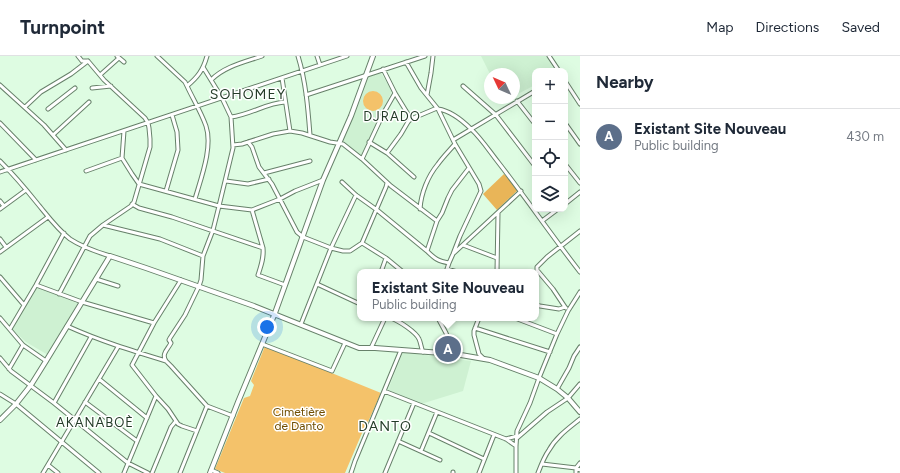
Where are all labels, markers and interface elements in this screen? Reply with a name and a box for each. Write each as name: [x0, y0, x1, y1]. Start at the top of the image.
text: Turnpoint: [20, 16, 105, 39]
text: Map: [706, 19, 734, 36]
text: Directions: [756, 19, 819, 36]
text: Saved: [841, 19, 880, 36]
north arrow: [484, 68, 520, 104]
map controls: [532, 68, 568, 212]
button: +: [532, 68, 568, 104]
text: Nearby: [596, 72, 654, 92]
district label: SOHOMEY: [210, 86, 286, 103]
button: −: [532, 104, 568, 140]
district label: DJRADO: [363, 109, 421, 124]
text: Existant Site Nouveau: [634, 120, 786, 138]
text: A: [604, 129, 614, 144]
text: 430 m: [846, 129, 884, 144]
text: Public building: [634, 138, 719, 153]
button: locate: [532, 140, 568, 176]
button: layers: [532, 176, 568, 212]
popup: [357, 269, 539, 321]
text: Existant Site Nouveau: [372, 279, 524, 297]
text: Public building: [372, 297, 457, 312]
your location: [257, 317, 277, 337]
pin: A: [435, 334, 461, 364]
park label: Cimetière de Danto: [273, 405, 326, 433]
district label: AKANABOÈ: [56, 415, 134, 430]
district label: DANTO: [358, 418, 412, 435]

